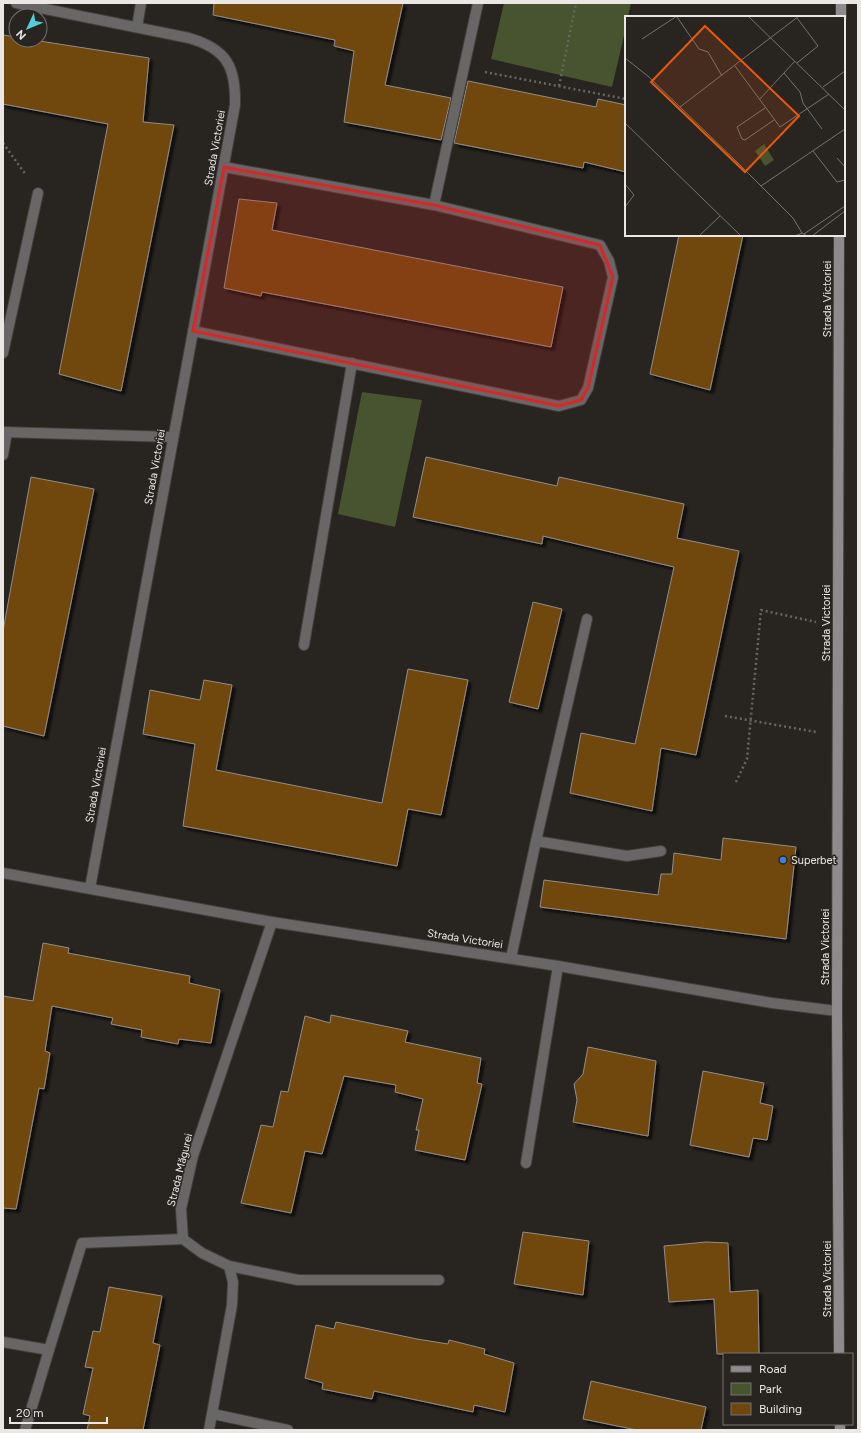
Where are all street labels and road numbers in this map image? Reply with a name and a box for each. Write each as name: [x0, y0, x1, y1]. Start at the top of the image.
street label: Strada Victoriei: [202, 109, 228, 187]
street label: Strada Victoriei: [821, 261, 834, 337]
street label: Strada Victoriei: [142, 428, 168, 506]
street label: Strada Victoriei: [820, 585, 833, 661]
street label: Strada Victoriei: [83, 746, 109, 824]
street label: Strada Victoriei: [819, 909, 832, 985]
street label: Strada Victoriei: [426, 927, 504, 951]
street label: Strada Măgurei: [165, 1132, 195, 1208]
street label: Strada Victoriei: [821, 1241, 834, 1317]

